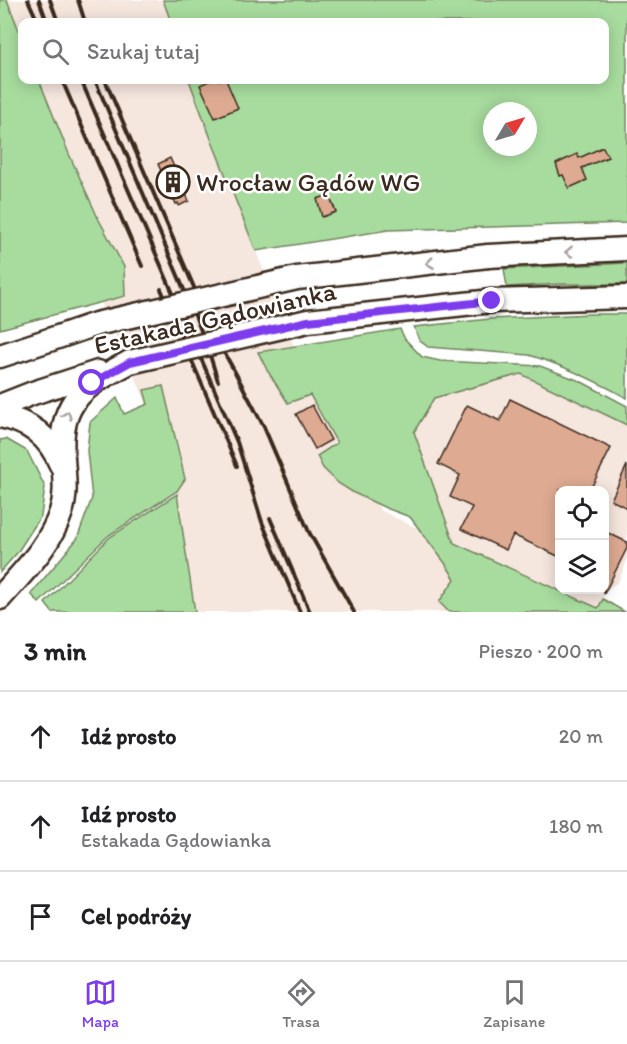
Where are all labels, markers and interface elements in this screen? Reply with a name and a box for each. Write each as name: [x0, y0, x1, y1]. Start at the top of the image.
search box: [18, 18, 609, 84]
icon: search: [39, 35, 72, 68]
text: Szukaj tutaj: [87, 38, 200, 65]
north arrow: [483, 102, 537, 156]
building icon: Wrocław Gądów WG: [155, 164, 191, 200]
place label: Wrocław Gądów WG: [196, 166, 420, 198]
one-way arrow: [564, 245, 573, 258]
one-way arrow: [425, 256, 434, 268]
street label: Estakada Gądowianka: [91, 275, 339, 361]
route end: [478, 287, 504, 313]
route start: [78, 369, 104, 395]
one-way arrow: [60, 410, 72, 421]
map controls: [555, 486, 609, 594]
button: locate: [555, 486, 609, 540]
button: layers: [555, 540, 609, 594]
text: 3 min: [24, 635, 86, 667]
text: Pieszo · 200 m: [479, 639, 603, 663]
icon: ahead: [24, 720, 57, 753]
text: Idź prosto: [81, 723, 177, 750]
text: 20 m: [559, 724, 603, 748]
text: Idź prosto: [81, 801, 177, 828]
icon: ahead: [24, 810, 57, 843]
text: 180 m: [549, 814, 603, 838]
text: Estakada Gądowianka: [81, 828, 271, 852]
icon: arrive: [24, 900, 57, 933]
text: Cel podróży: [81, 903, 191, 930]
tab: Mapa: [82, 976, 119, 1031]
tab: Trasa: [282, 976, 320, 1031]
tab: Zapisane: [483, 976, 545, 1031]

